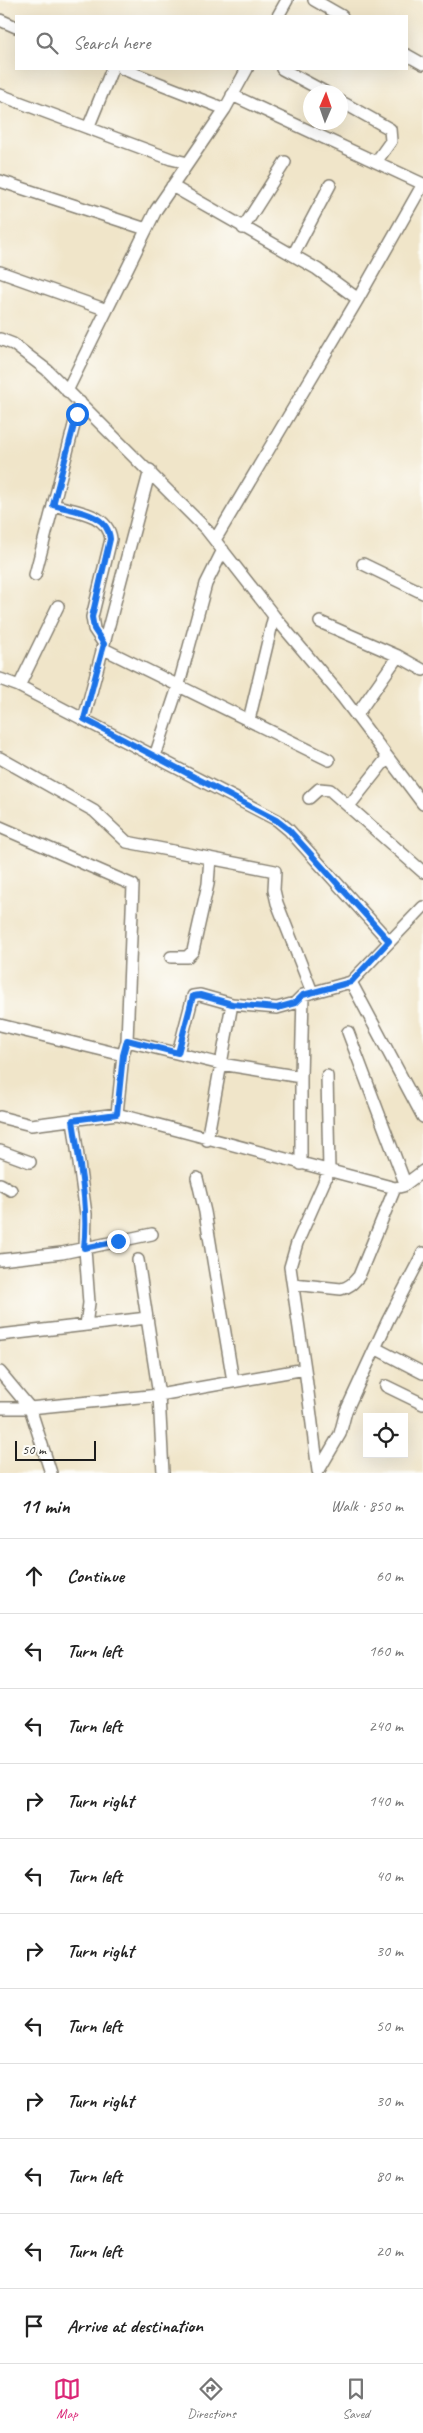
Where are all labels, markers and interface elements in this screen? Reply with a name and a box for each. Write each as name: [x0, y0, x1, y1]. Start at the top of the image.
search box: [15, 15, 408, 70]
icon: search: [33, 29, 61, 57]
text: Search here: [73, 31, 150, 55]
north arrow: [303, 85, 348, 130]
route start: [66, 403, 89, 426]
route end: [107, 1230, 130, 1253]
map controls: [363, 1413, 408, 1458]
button: locate: [363, 1413, 408, 1458]
scale bar: [15, 1438, 96, 1461]
text: 50 m: [22, 1441, 46, 1458]
text: 11 min: [20, 1493, 70, 1519]
text: Walk · 850 m: [331, 1496, 403, 1516]
icon: ahead: [20, 1562, 48, 1590]
text: Continue: [67, 1564, 124, 1588]
text: 60 m: [376, 1566, 403, 1586]
icon: left: [20, 1637, 48, 1665]
text: Turn left: [67, 1639, 122, 1663]
text: 160 m: [369, 1641, 403, 1661]
icon: left: [20, 1712, 48, 1740]
text: Turn left: [67, 1714, 122, 1738]
text: 240 m: [369, 1716, 403, 1736]
icon: right: [20, 1787, 48, 1815]
text: Turn right: [67, 1789, 134, 1813]
text: 140 m: [369, 1791, 403, 1811]
icon: left: [20, 1862, 48, 1890]
text: Turn left: [67, 1864, 122, 1888]
text: 40 m: [376, 1866, 403, 1886]
icon: right: [20, 1937, 48, 1965]
text: Turn right: [67, 1939, 134, 1963]
text: 30 m: [376, 1941, 403, 1961]
icon: left: [20, 2012, 48, 2040]
text: Turn left: [67, 2014, 122, 2038]
text: 50 m: [376, 2016, 403, 2036]
icon: right: [20, 2087, 48, 2115]
text: Turn right: [67, 2089, 134, 2113]
text: 30 m: [376, 2091, 403, 2111]
icon: left: [20, 2162, 48, 2190]
text: Turn left: [67, 2164, 122, 2188]
text: 80 m: [376, 2166, 403, 2186]
icon: left: [20, 2237, 48, 2265]
text: Turn left: [67, 2239, 122, 2263]
text: 20 m: [376, 2241, 403, 2261]
icon: arrive: [20, 2312, 48, 2340]
text: Arrive at destination: [67, 2314, 203, 2338]
tab: Map: [53, 2375, 81, 2422]
tab: Directions: [187, 2375, 236, 2422]
tab: Saved: [342, 2375, 370, 2422]

